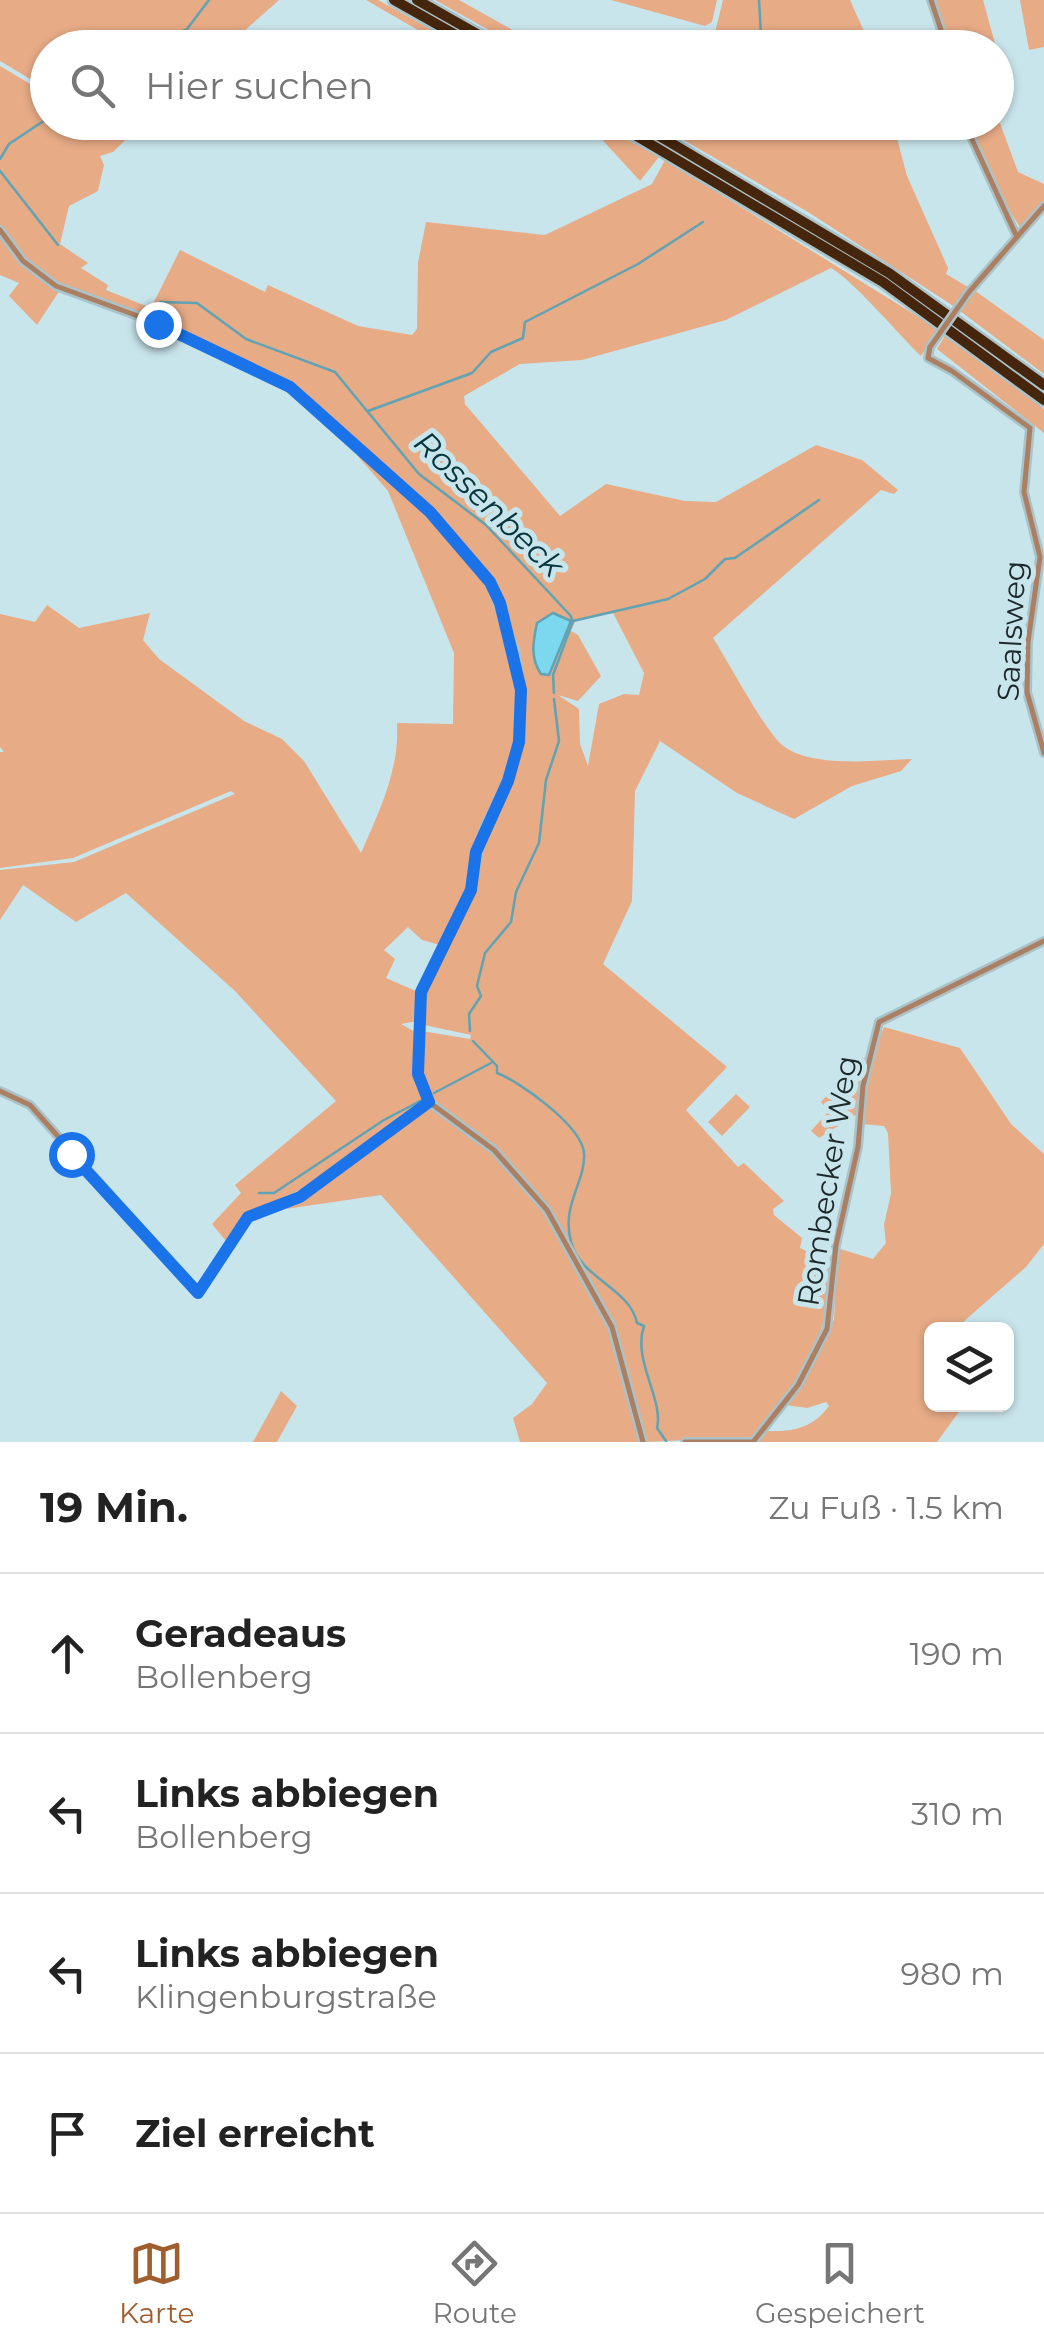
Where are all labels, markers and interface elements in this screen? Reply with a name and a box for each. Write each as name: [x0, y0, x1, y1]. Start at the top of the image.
search box: [30, 30, 1014, 140]
icon: search: [65, 58, 120, 113]
text: Hier suchen: [145, 62, 374, 109]
route end: [136, 302, 182, 348]
water label: Rossenbeck: [406, 423, 574, 586]
street label: Saalsweg: [989, 560, 1034, 702]
street label: Rombecker Weg: [789, 1053, 866, 1309]
route start: [49, 1132, 95, 1178]
map controls: [924, 1322, 1014, 1412]
button: layers: [924, 1322, 1014, 1412]
text: 19 Min.: [40, 1481, 188, 1533]
text: Zu Fuß · 1.5 km: [768, 1488, 1004, 1527]
text: Geradeaus: [135, 1610, 346, 1657]
icon: ahead: [40, 1626, 95, 1681]
text: 190 m: [909, 1634, 1004, 1673]
text: Bollenberg: [135, 1657, 313, 1696]
text: Links abbiegen: [135, 1770, 439, 1817]
icon: left: [40, 1786, 95, 1841]
text: 310 m: [911, 1794, 1004, 1833]
text: Bollenberg: [135, 1817, 313, 1856]
text: Links abbiegen: [135, 1930, 439, 1977]
icon: left: [40, 1946, 95, 2001]
text: 980 m: [901, 1954, 1004, 1993]
text: Klingenburgstraße: [135, 1977, 437, 2016]
icon: arrive: [40, 2106, 95, 2161]
text: Ziel erreicht: [135, 2110, 375, 2157]
tab: Karte: [119, 2236, 194, 2330]
tab: Route: [433, 2236, 517, 2330]
tab: Gespeichert: [755, 2236, 925, 2330]

